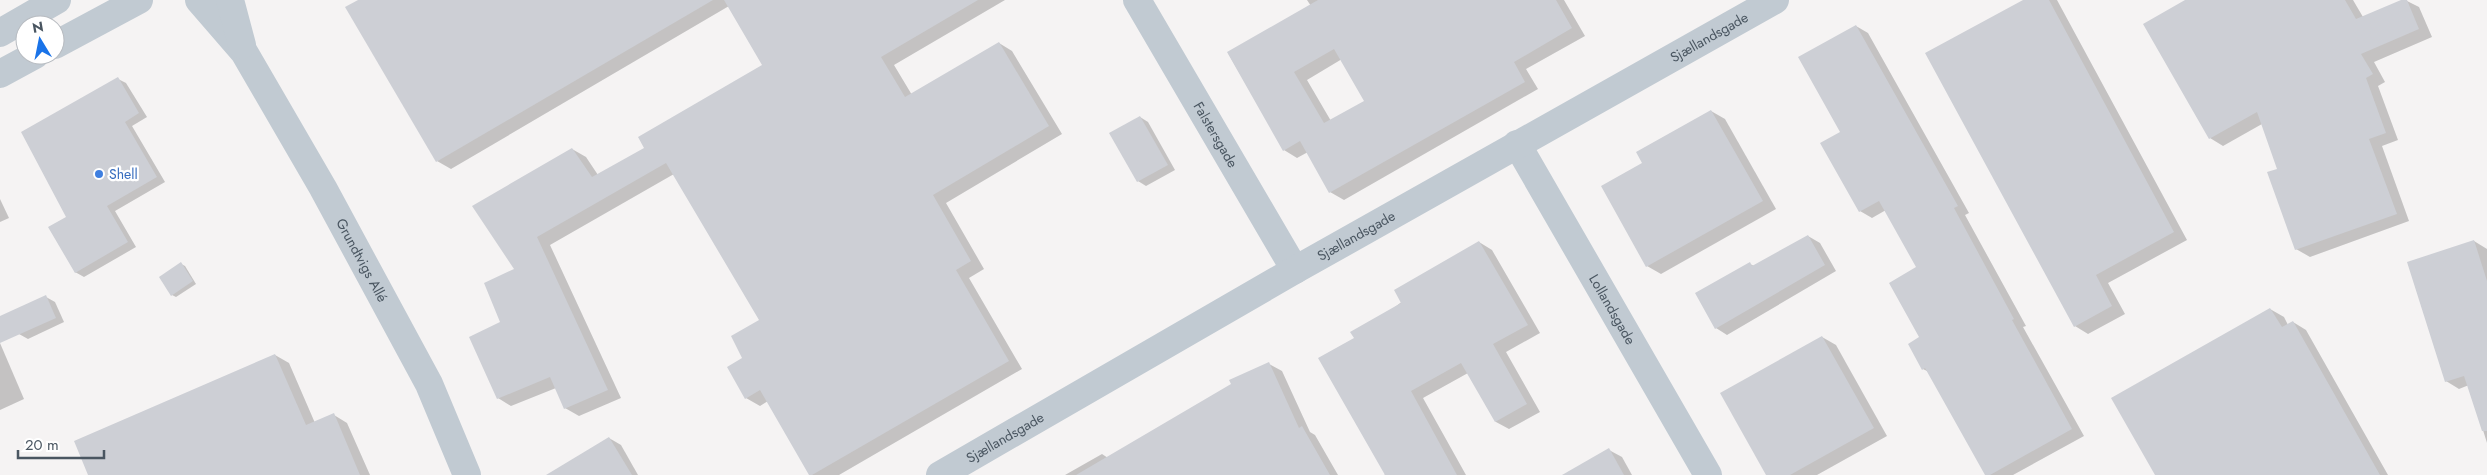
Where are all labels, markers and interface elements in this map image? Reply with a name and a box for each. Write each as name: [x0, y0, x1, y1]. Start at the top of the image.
street label: Sjællandsgade: [1666, 7, 1752, 67]
north arrow: [15, 15, 65, 65]
text: N: [31, 16, 45, 38]
street label: Falstersgade: [1189, 98, 1243, 171]
place label: Shell: [109, 164, 138, 184]
marker: Shell: [93, 168, 105, 180]
street label: Sjællandsgade: [1313, 206, 1399, 266]
street label: Grundtvigs Allé: [331, 215, 393, 305]
street label: Lollandsgade: [1584, 271, 1641, 348]
street label: Sjællandsgade: [962, 407, 1048, 468]
scale bar: [18, 428, 104, 460]
text: 20 m: [25, 434, 59, 456]

